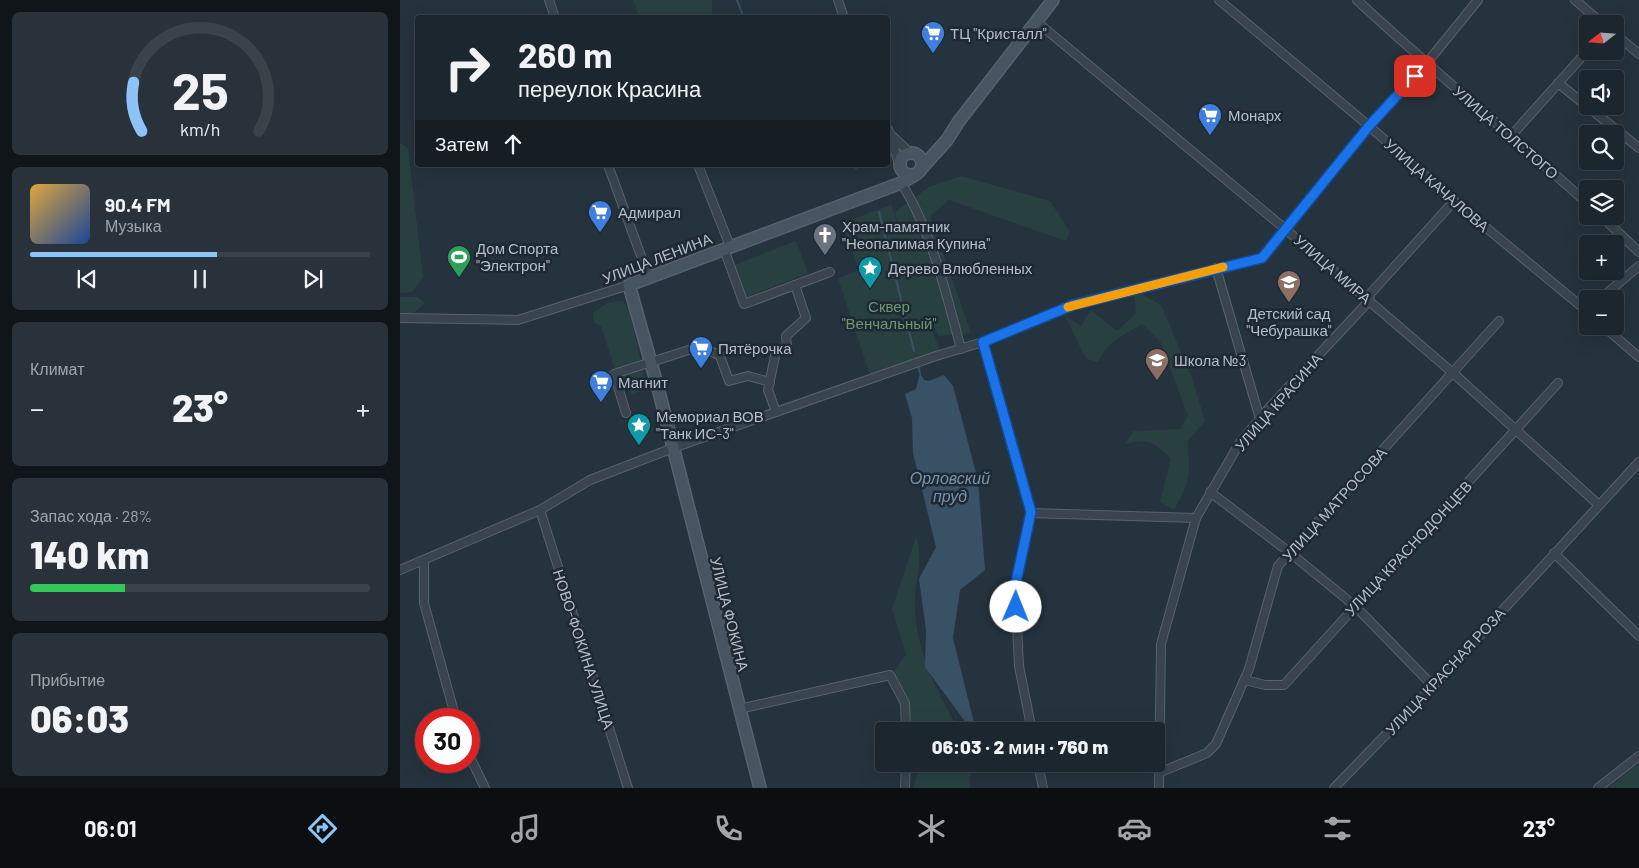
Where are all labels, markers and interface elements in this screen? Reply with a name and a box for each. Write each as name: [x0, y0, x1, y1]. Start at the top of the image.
north arrow: [1579, 15, 1624, 60]
map controls: [1579, 15, 1624, 335]
supermarket icon: ТЦ "Кристалл": [920, 20, 946, 54]
place label: ТЦ "Кристалл": [950, 24, 1047, 42]
text: 260 m: [518, 33, 613, 75]
icon: right: [435, 35, 500, 100]
pin: [1394, 55, 1436, 97]
text: 25: [171, 58, 229, 120]
icon: arrive: [1401, 62, 1429, 90]
button: sound: [1579, 70, 1624, 115]
text: переулок Красина: [518, 75, 701, 101]
street label: УЛИЦА ТОЛСТОГО: [1450, 82, 1562, 182]
supermarket icon: Монарх: [1197, 102, 1223, 136]
place label: Монарх: [1228, 106, 1282, 124]
text: km/h: [180, 118, 220, 140]
button: search: [1579, 125, 1624, 170]
icon: ahead: [499, 130, 527, 158]
text: Затем: [435, 132, 489, 155]
street label: УЛИЦА КАЧАЛОВА: [1381, 135, 1493, 235]
button: layers: [1579, 180, 1624, 225]
text: 90.4 FM: [105, 193, 171, 216]
supermarket icon: Адмирал: [587, 199, 613, 233]
place label: Адмирал: [618, 203, 681, 221]
text: Музыка: [105, 216, 162, 235]
place label: Храм-памятник "Неопалимая Купина": [842, 217, 990, 252]
church icon: Храм-памятник "Неопалимая Купина": [812, 222, 838, 256]
street label: УЛИЦА ЛЕНИНА: [600, 229, 714, 287]
street label: УЛИЦА МИРА: [1291, 231, 1375, 307]
button: +: [1579, 235, 1624, 280]
place label: Дом Спорта "Электрон": [476, 239, 559, 274]
sports icon: Дом Спорта "Электрон": [446, 244, 472, 278]
place icon: Дерево Влюбленных: [857, 255, 883, 289]
place label: Дерево Влюбленных: [888, 259, 1033, 277]
icon: previous: [73, 265, 101, 293]
icon: pause: [186, 265, 214, 293]
icon: next: [299, 265, 327, 293]
school or university icon: Детский сад "Чебурашка": [1276, 269, 1302, 303]
button: −: [1579, 290, 1624, 335]
park label: Сквер "Венчальный": [842, 297, 936, 332]
place label: Детский сад "Чебурашка": [1246, 304, 1332, 339]
supermarket icon: Пятёрочка: [688, 335, 714, 369]
place label: Пятёрочка: [718, 339, 792, 357]
school or university icon: Школа №3: [1144, 347, 1170, 381]
street label: УЛИЦА КРАСИНА: [1231, 349, 1325, 455]
place label: Школа №3: [1174, 351, 1246, 369]
text: Климат: [30, 359, 84, 378]
supermarket icon: Магнит: [588, 369, 614, 403]
place label: Магнит: [618, 373, 668, 391]
text: 23°: [172, 384, 228, 430]
text: −: [30, 391, 44, 425]
text: +: [356, 391, 370, 425]
place label: Мемориал ВОВ "Танк ИС-3": [656, 407, 764, 442]
place icon: Мемориал ВОВ "Танк ИС-3": [626, 412, 652, 446]
street label: УЛИЦА МАТРОСОВА: [1278, 443, 1390, 565]
water label: Орловский пруд: [910, 468, 990, 505]
street label: УЛИЦА КРАСНОДОНЦЕВ: [1341, 477, 1475, 619]
text: Запас хода · 28%: [30, 506, 152, 525]
text: 140 km: [30, 531, 149, 577]
street label: УЛИЦА ФОКИНА: [707, 555, 753, 673]
street label: НОВО-ФОКИНА УЛИЦА: [550, 567, 618, 731]
position arrow: [989, 580, 1041, 632]
street label: УЛИЦА КРАСНАЯ РОЗА: [1381, 604, 1509, 738]
text: Прибытие: [30, 670, 105, 689]
text: 06:03: [30, 695, 129, 741]
speed limit sign: 30: [415, 708, 480, 773]
text: 06:03 · 2 мин · 760 m: [932, 735, 1108, 758]
icon: directions: [305, 811, 340, 846]
icon: music: [508, 811, 543, 846]
icon: phone: [711, 811, 746, 846]
icon: climate: [914, 811, 949, 846]
icon: car: [1117, 811, 1152, 846]
icon: filters: [1320, 811, 1355, 846]
text: 06:01: [84, 815, 136, 841]
text: 23°: [1523, 815, 1555, 841]

